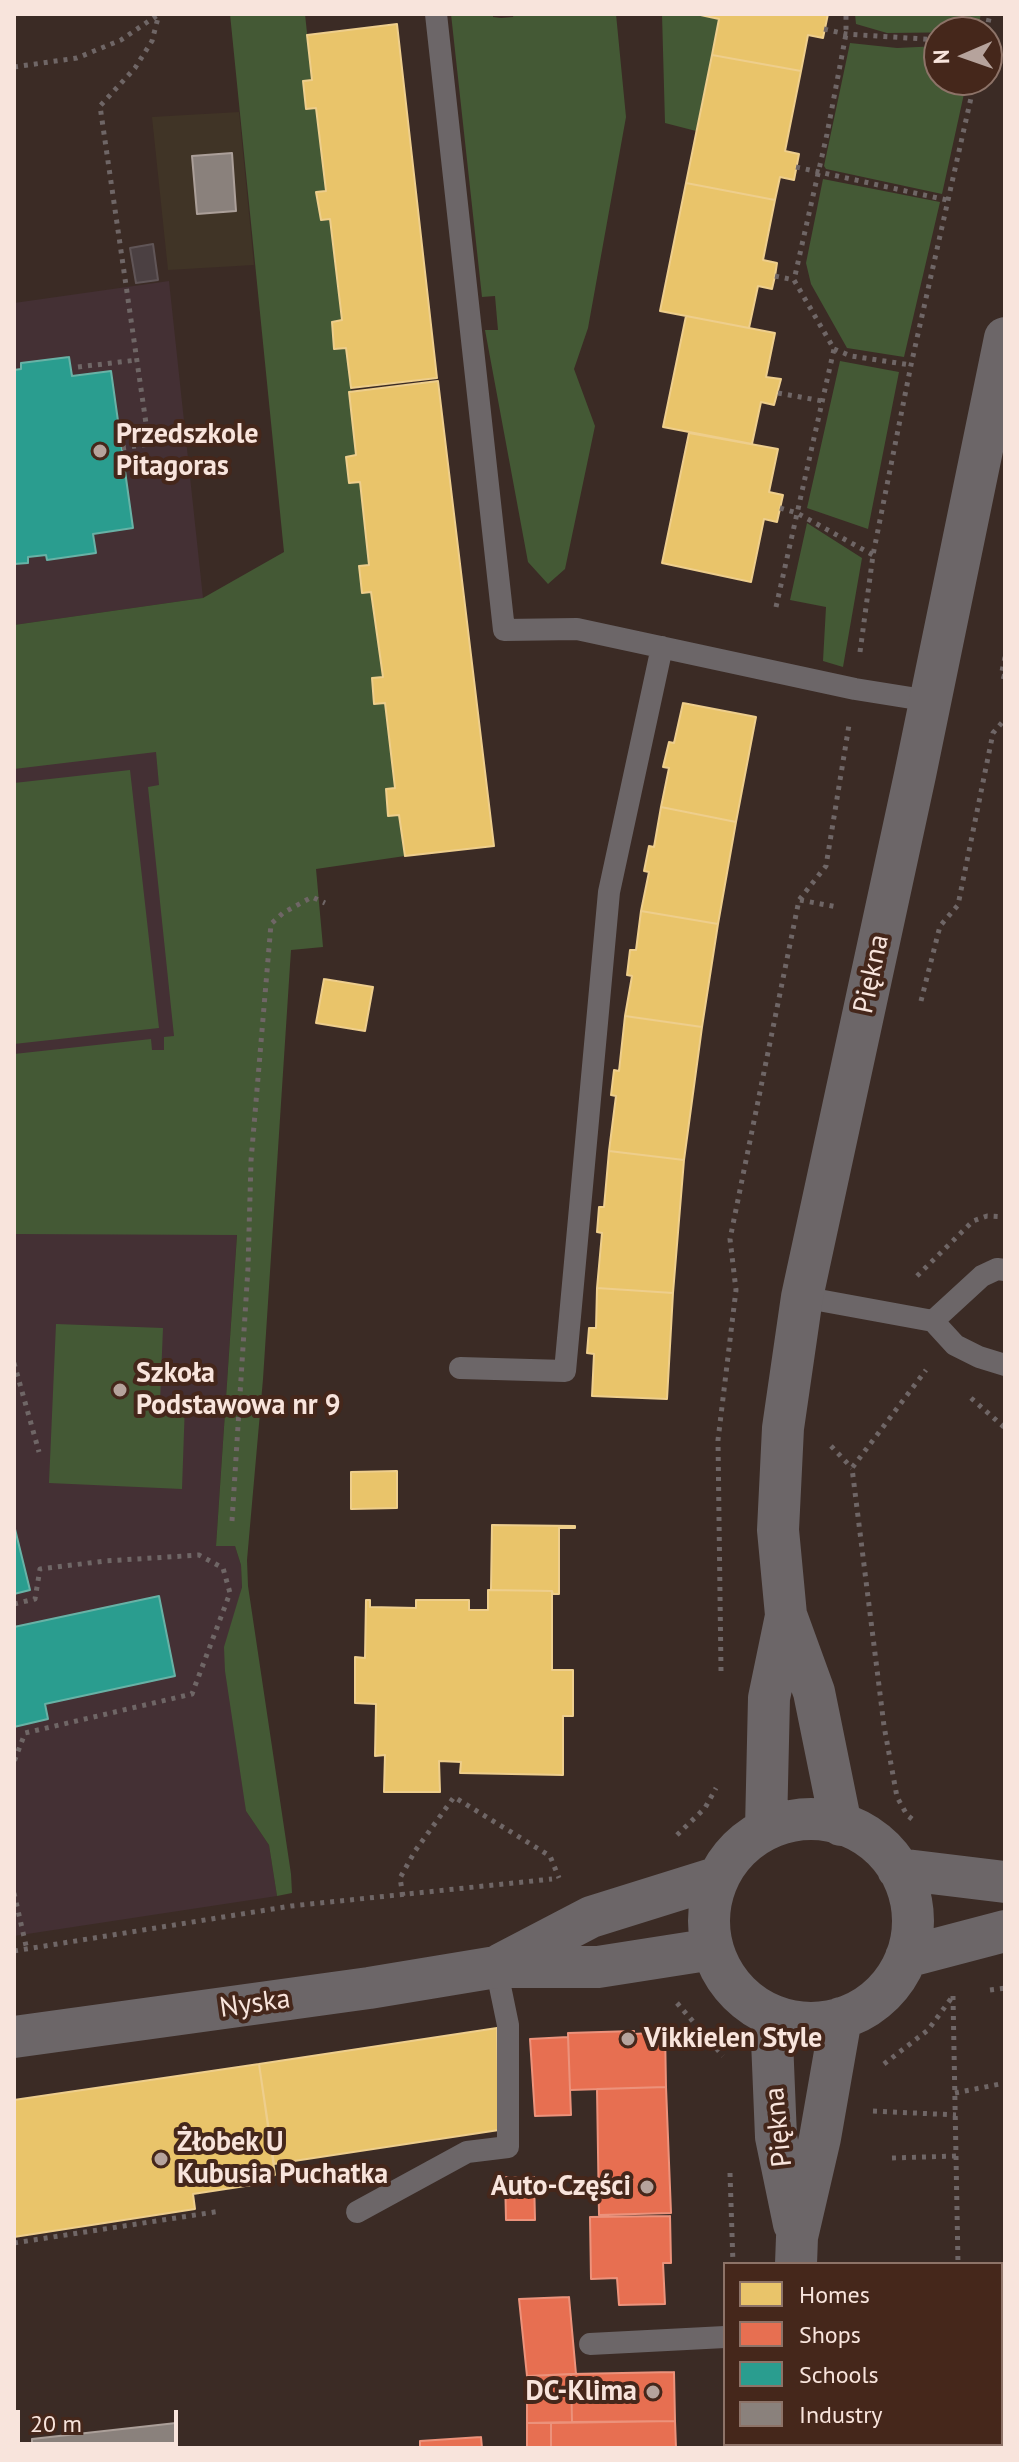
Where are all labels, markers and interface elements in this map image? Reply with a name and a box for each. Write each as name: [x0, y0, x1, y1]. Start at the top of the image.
north arrow: [923, 16, 1003, 96]
text: N: [927, 49, 955, 64]
place label: Przedszkole Pitagoras: [116, 418, 258, 484]
marker: Przedszkole Pitagoras: [91, 442, 109, 460]
street label: Piękna: [847, 931, 897, 1017]
place label: Szkoła Podstawowa nr 9: [136, 1357, 341, 1423]
marker: Szkoła Podstawowa nr 9: [111, 1381, 129, 1399]
street label: Nyska: [218, 1982, 292, 2026]
place label: Vikkielen Style: [644, 2022, 822, 2056]
marker: Vikkielen Style: [619, 2030, 637, 2048]
street label: Piękna: [758, 2085, 800, 2169]
place label: Żłobek U Kubusia Puchatka: [177, 2126, 388, 2192]
marker: Żłobek U Kubusia Puchatka: [152, 2150, 170, 2168]
place label: Auto-Części: [491, 2170, 631, 2204]
marker: Auto-Części: [638, 2178, 656, 2196]
legend: [723, 2262, 1003, 2446]
text: Homes: [799, 2279, 870, 2310]
text: Shops: [799, 2319, 861, 2350]
text: Schools: [799, 2359, 879, 2390]
place label: DC-Klima: [526, 2375, 637, 2409]
marker: DC-Klima: [644, 2383, 662, 2401]
scale bar: [20, 2394, 182, 2444]
text: Industry: [799, 2399, 883, 2430]
text: 20 m: [30, 2408, 82, 2439]

